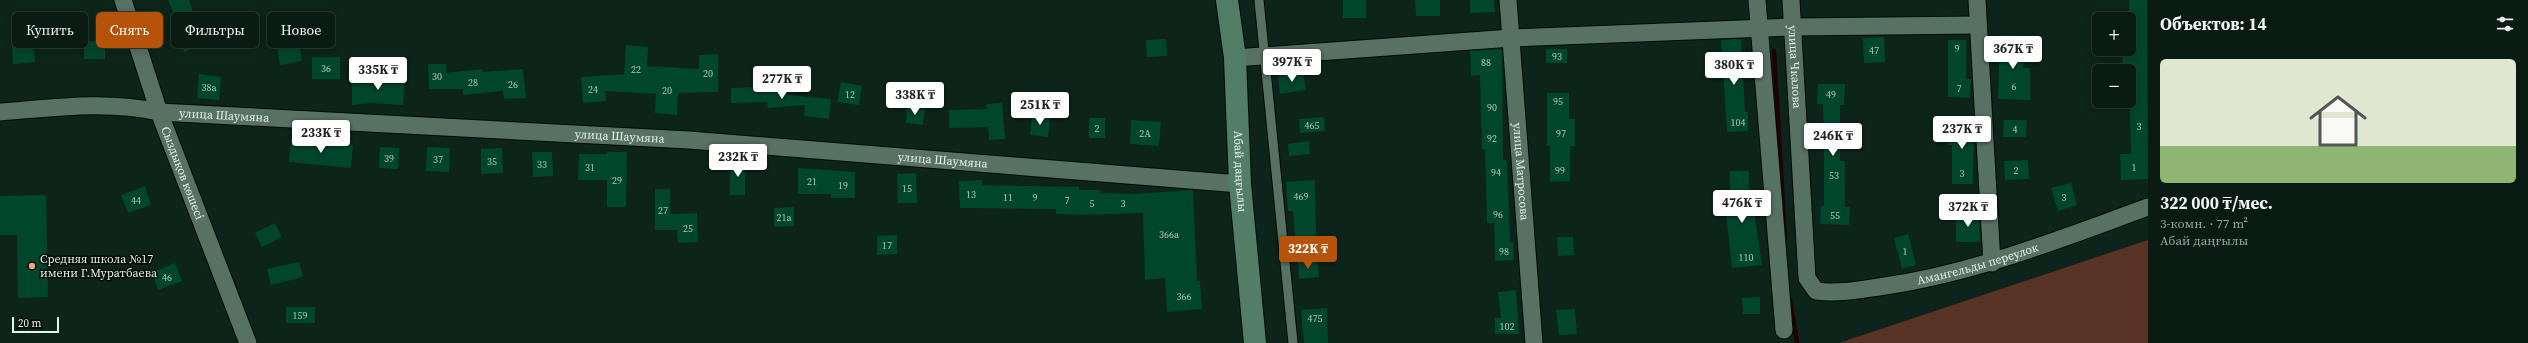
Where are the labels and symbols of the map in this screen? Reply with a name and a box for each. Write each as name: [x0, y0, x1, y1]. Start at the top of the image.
street label: улица Чкалова: [1784, 25, 1805, 110]
pin: 367K ₸: [1980, 36, 2046, 70]
house number: 9: [1955, 42, 1960, 55]
house number: 47: [1869, 44, 1879, 57]
pin: 397K ₸: [1259, 49, 1325, 83]
house number: 93: [1552, 50, 1562, 63]
pin: 380K ₸: [1701, 52, 1767, 86]
house number: 88: [1481, 56, 1491, 69]
pin: 335K ₸: [345, 57, 411, 91]
house number: 36: [321, 62, 331, 75]
house number: 22: [631, 63, 641, 76]
pin: 277K ₸: [749, 66, 815, 100]
house number: 20: [703, 67, 713, 80]
house number: 30: [432, 70, 442, 83]
house number: 28: [468, 76, 478, 89]
house number: 26: [508, 78, 518, 91]
house number: 6: [2012, 80, 2017, 93]
house number: 38а: [201, 81, 217, 94]
pin: 338K ₸: [882, 82, 948, 116]
house number: 7: [1957, 82, 1962, 95]
house number: 24: [588, 83, 598, 96]
house number: 20: [662, 84, 672, 97]
house number: 12: [845, 88, 855, 101]
house number: 49: [1826, 88, 1836, 101]
pin: 251K ₸: [1007, 92, 1073, 126]
house number: 95: [1553, 95, 1563, 108]
house number: 90: [1487, 101, 1497, 114]
street label: улица Шаумяна: [179, 105, 271, 126]
house number: 104: [1731, 116, 1746, 129]
pin: 237K ₸: [1929, 116, 1995, 150]
house number: 465: [1305, 119, 1320, 132]
pin: 233K ₸: [288, 120, 354, 154]
house number: 3: [2137, 120, 2142, 133]
house number: 2: [1095, 122, 1100, 135]
street label: улица Матросова: [1509, 122, 1533, 222]
pin: 246K ₸: [1800, 123, 1866, 157]
house number: 4: [2013, 123, 2018, 136]
street label: Сыздықов көшесі: [157, 124, 208, 222]
street label: улица Шаумяна: [574, 126, 666, 147]
house number: 2А: [1139, 127, 1151, 140]
house number: 97: [1556, 127, 1566, 140]
street label: Абай даңғылы: [1230, 130, 1251, 213]
house number: 92: [1487, 132, 1497, 145]
pin: 232K ₸: [705, 144, 771, 178]
street label: улица Шаумяна: [897, 149, 989, 172]
house number: 39: [384, 152, 394, 165]
house number: 37: [433, 153, 443, 166]
house number: 35: [487, 155, 497, 168]
house number: 33: [537, 158, 547, 171]
house number: 31: [585, 161, 595, 174]
house number: 1: [2132, 161, 2137, 174]
house number: 99: [1555, 164, 1565, 177]
house number: 2: [2014, 164, 2019, 177]
house number: 94: [1491, 166, 1501, 179]
house number: 3: [1960, 167, 1965, 180]
house number: 53: [1829, 169, 1839, 182]
house number: 29: [612, 174, 622, 187]
house number: 21: [807, 175, 817, 188]
house number: 19: [838, 179, 848, 192]
house number: 15: [902, 182, 912, 195]
house number: 13: [966, 188, 976, 201]
house number: 469: [1294, 190, 1309, 203]
pin: 476K ₸: [1709, 190, 1775, 224]
house number: 11: [1003, 191, 1013, 204]
house number: 9: [1033, 191, 1038, 204]
house number: 3: [2062, 191, 2067, 204]
house number: 44: [131, 194, 141, 207]
house number: 7: [1065, 194, 1070, 207]
pin: 372K ₸: [1935, 194, 2001, 228]
house number: 5: [1090, 197, 1095, 210]
house number: 3: [1121, 197, 1126, 210]
house number: 27: [658, 204, 668, 217]
house number: 96: [1493, 208, 1503, 221]
house number: 55: [1830, 209, 1840, 222]
house number: 21а: [776, 211, 792, 224]
house number: 25: [683, 222, 693, 235]
house number: 366а: [1159, 228, 1180, 241]
pin: 322K ₸: [1275, 236, 1341, 270]
house number: 17: [882, 239, 892, 252]
street label: Амангельды переулок: [1915, 239, 2041, 288]
house number: 98: [1499, 245, 1509, 258]
house number: 1: [1903, 245, 1908, 258]
place label: Средняя школа №17 имени Г.Муратбаева: [40, 251, 158, 281]
house number: 110: [1739, 251, 1754, 264]
marker: Средняя школа №17 имени Г.Муратбаева: [27, 261, 37, 271]
house number: 46: [162, 271, 172, 284]
house number: 366: [1177, 290, 1192, 303]
house number: 159: [293, 309, 308, 322]
house number: 475: [1308, 312, 1323, 325]
scale bar: [12, 315, 59, 334]
house number: 102: [1500, 320, 1515, 333]

